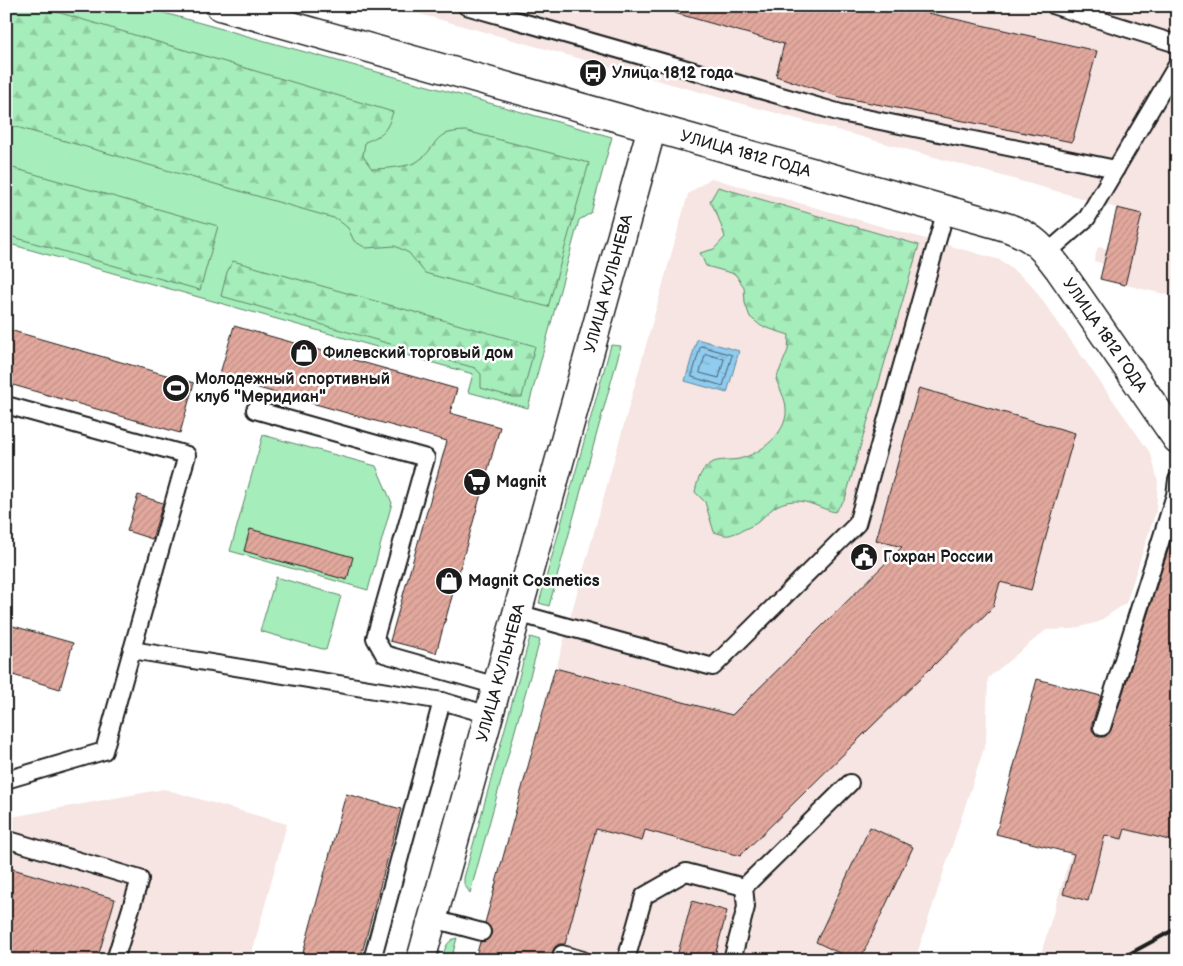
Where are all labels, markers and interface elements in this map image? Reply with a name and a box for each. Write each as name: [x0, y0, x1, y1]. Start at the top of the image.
bus stop icon: Улица 1812 года: [578, 58, 608, 88]
place label: Улица 1812 года: [612, 64, 734, 83]
street label: УЛИЦА 1812 ГОДА: [678, 126, 813, 181]
street label: УЛИЦА КУЛЬНЕВА: [580, 212, 637, 355]
street label: УЛИЦА 1812 ГОДА: [1059, 275, 1151, 396]
shop icon: Филевский торговый дом: [289, 338, 319, 368]
place label: Филевский торговый дом: [323, 344, 513, 363]
place label: Молодежный спортивный клуб "Меридиан": [195, 370, 390, 407]
sports icon: Молодежный спортивный клуб "Меридиан": [161, 373, 191, 403]
supermarket icon: Magnit: [462, 467, 492, 497]
place label: Magnit: [496, 473, 547, 492]
public building icon: Гохран России: [849, 542, 879, 572]
place label: Гохран России: [883, 548, 993, 567]
shop icon: Magnit Cosmetics: [434, 566, 464, 596]
place label: Magnit Cosmetics: [468, 572, 600, 591]
street label: УЛИЦА КУЛЬНЕВА: [472, 601, 529, 744]

